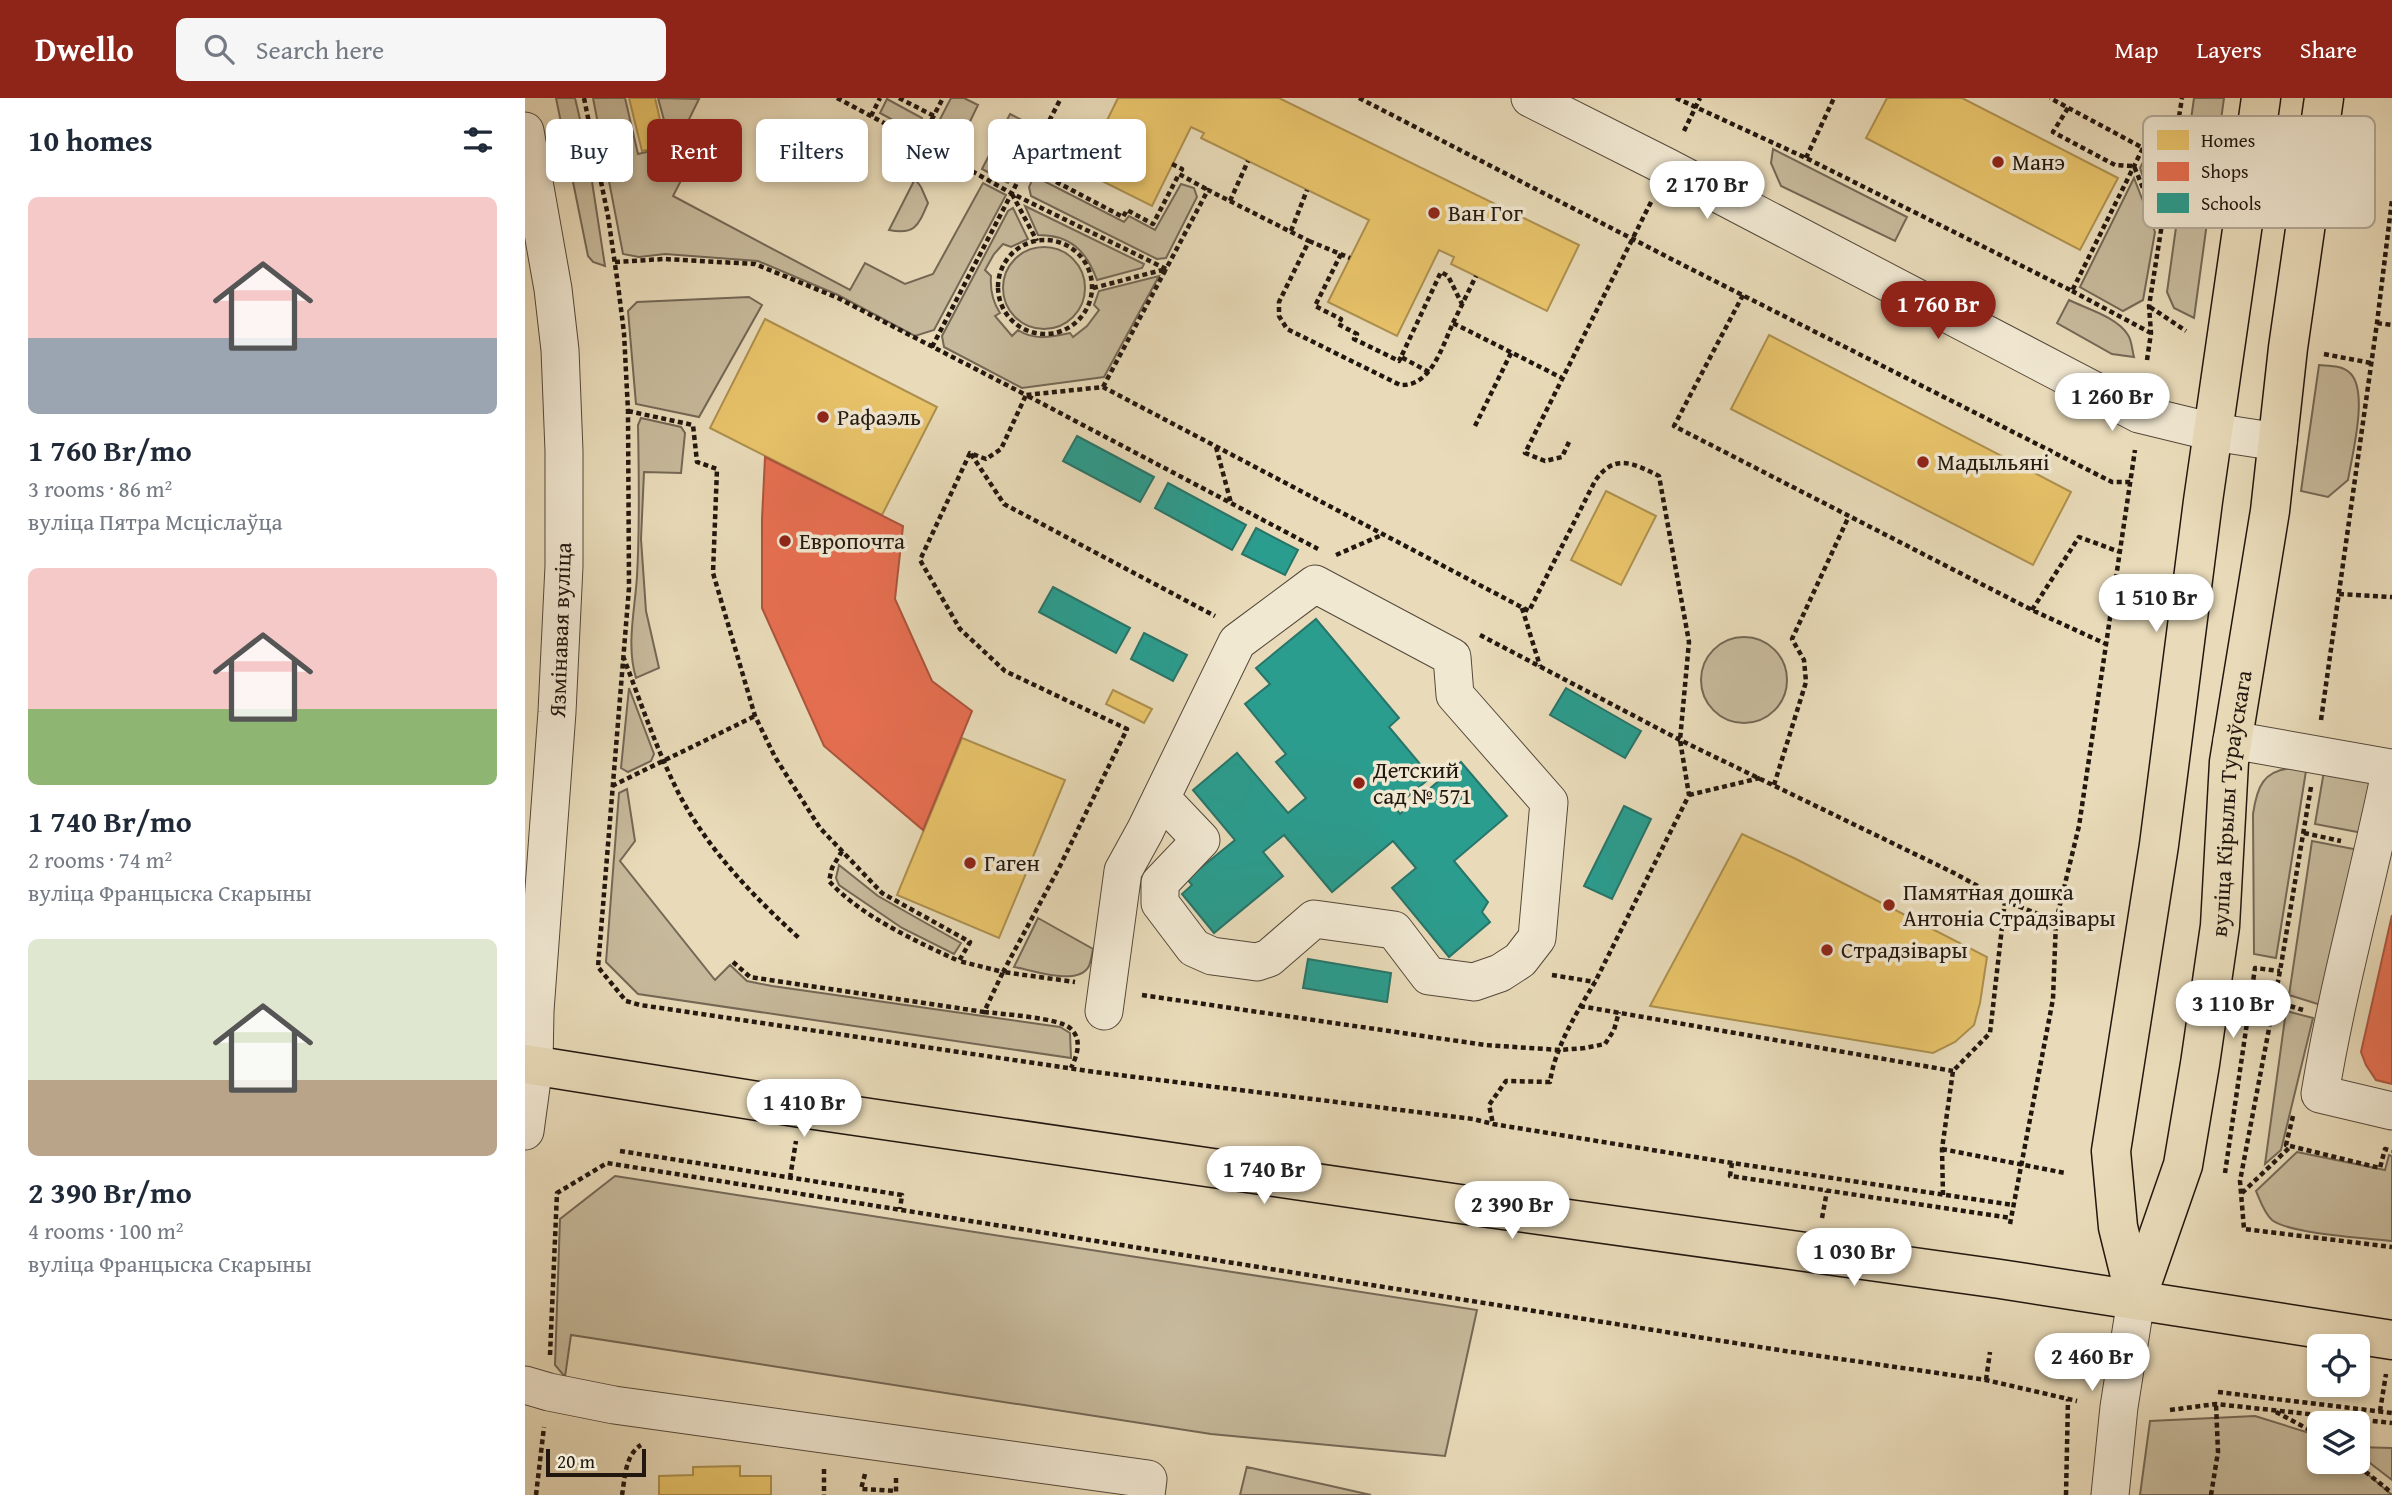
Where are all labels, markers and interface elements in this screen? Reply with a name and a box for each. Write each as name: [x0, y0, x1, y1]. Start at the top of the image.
search box: [176, 18, 666, 81]
text: Dwello: [35, 25, 134, 73]
icon: search: [200, 30, 238, 68]
text: Search here: [256, 30, 384, 69]
text: Map: [2115, 32, 2158, 67]
text: Layers: [2196, 32, 2262, 67]
text: Share: [2300, 32, 2357, 67]
legend: [2143, 116, 2375, 228]
text: 10 homes: [28, 118, 153, 162]
chip: Buy: [546, 119, 633, 182]
chip: Rent: [647, 119, 742, 182]
chip: Filters: [756, 119, 868, 182]
chip: New: [882, 119, 974, 182]
chip: Apartment: [988, 119, 1146, 182]
icon: filters: [459, 121, 497, 159]
text: Homes: [2201, 126, 2255, 154]
place label: Манэ: [2012, 145, 2065, 178]
marker: Манэ: [1990, 154, 2006, 170]
text: Shops: [2201, 157, 2248, 185]
pin: 2 170 Br: [1635, 162, 1779, 221]
text: 2 170 Br: [1666, 167, 1748, 200]
text: Schools: [2201, 189, 2261, 217]
place label: Ван Гог: [1448, 196, 1523, 229]
marker: Ван Гог: [1426, 205, 1442, 221]
icon: home: [200, 243, 326, 369]
pin: 1 760 Br: [1866, 282, 2010, 341]
text: 1 760 Br: [1897, 287, 1979, 320]
pin: 1 260 Br: [2040, 374, 2184, 433]
text: 1 260 Br: [2071, 379, 2153, 412]
place label: Рафаэль: [837, 400, 921, 433]
marker: Рафаэль: [815, 409, 831, 425]
text: 1 760 Br/mo: [28, 428, 192, 472]
place label: Мадыльяні: [1937, 445, 2050, 478]
marker: Мадыльяні: [1915, 454, 1931, 470]
text: 3 rooms · 86 m²: [28, 472, 172, 505]
text: вуліца Пятра Мсціслаўца: [28, 505, 283, 538]
place label: Европочта: [799, 524, 905, 557]
marker: Европочта: [777, 533, 793, 549]
street label: Язмінавая вуліца: [540, 542, 579, 719]
pin: 1 510 Br: [2084, 574, 2228, 634]
text: 1 510 Br: [2115, 580, 2197, 613]
icon: home: [200, 614, 326, 740]
street label: вуліца Кірылы Тураўскага: [2202, 668, 2260, 939]
place label: Детский сад № 571: [1372, 753, 1472, 812]
marker: Детский сад № 571: [1351, 775, 1367, 791]
text: 1 740 Br/mo: [28, 799, 192, 843]
text: 2 rooms · 74 m²: [28, 843, 172, 876]
place label: Гаген: [984, 846, 1040, 879]
marker: Гаген: [962, 855, 978, 871]
place label: Памятная дошка Антоніа Страдзівары: [1903, 875, 2116, 934]
text: вуліца Францыска Скарыны: [28, 876, 312, 909]
marker: Памятная дошка Антоніа Страдзівары: [1881, 897, 1897, 913]
place label: Страдзівары: [1841, 933, 1968, 966]
marker: Страдзівары: [1819, 942, 1835, 958]
pin: 3 110 Br: [2161, 981, 2305, 1040]
icon: home: [200, 985, 326, 1111]
text: 3 110 Br: [2192, 986, 2274, 1019]
pin: 1 410 Br: [732, 1080, 876, 1139]
text: 1 410 Br: [763, 1085, 845, 1118]
pin: 1 740 Br: [1192, 1146, 1336, 1206]
text: 1 740 Br: [1223, 1152, 1305, 1185]
text: 2 390 Br/mo: [28, 1170, 192, 1214]
pin: 2 390 Br: [1440, 1182, 1584, 1241]
text: 2 390 Br: [1471, 1187, 1553, 1220]
text: 4 rooms · 100 m²: [28, 1214, 183, 1247]
pin: 1 030 Br: [1782, 1228, 1926, 1288]
text: 1 030 Br: [1813, 1234, 1895, 1267]
text: вуліца Францыска Скарыны: [28, 1247, 312, 1280]
pin: 2 460 Br: [2020, 1334, 2164, 1393]
map controls: [2307, 1334, 2370, 1474]
button: locate: [2307, 1334, 2370, 1397]
text: 2 460 Br: [2051, 1339, 2133, 1372]
button: layers: [2307, 1411, 2370, 1474]
scale bar: [546, 1446, 646, 1478]
text: 20 m: [557, 1447, 595, 1475]

